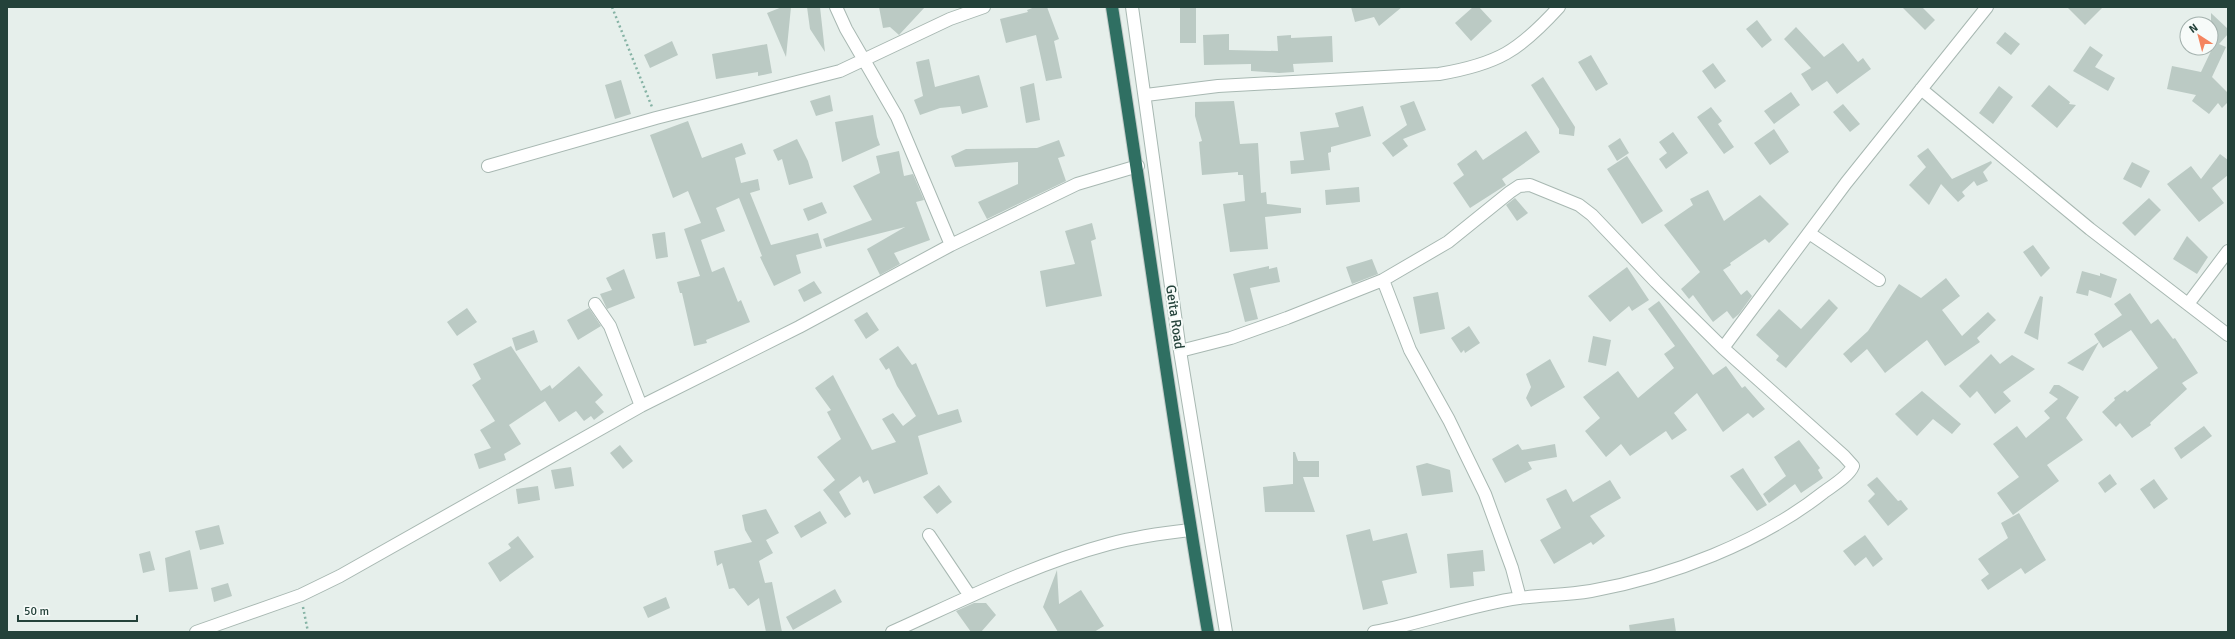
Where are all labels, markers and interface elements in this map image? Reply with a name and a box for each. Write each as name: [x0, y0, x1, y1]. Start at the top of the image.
north arrow: [2179, 16, 2219, 56]
text: N: [2186, 21, 2200, 36]
street label: Geita Road: [1162, 284, 1188, 350]
scale bar: [18, 597, 137, 623]
text: 50 m: [24, 604, 49, 619]

